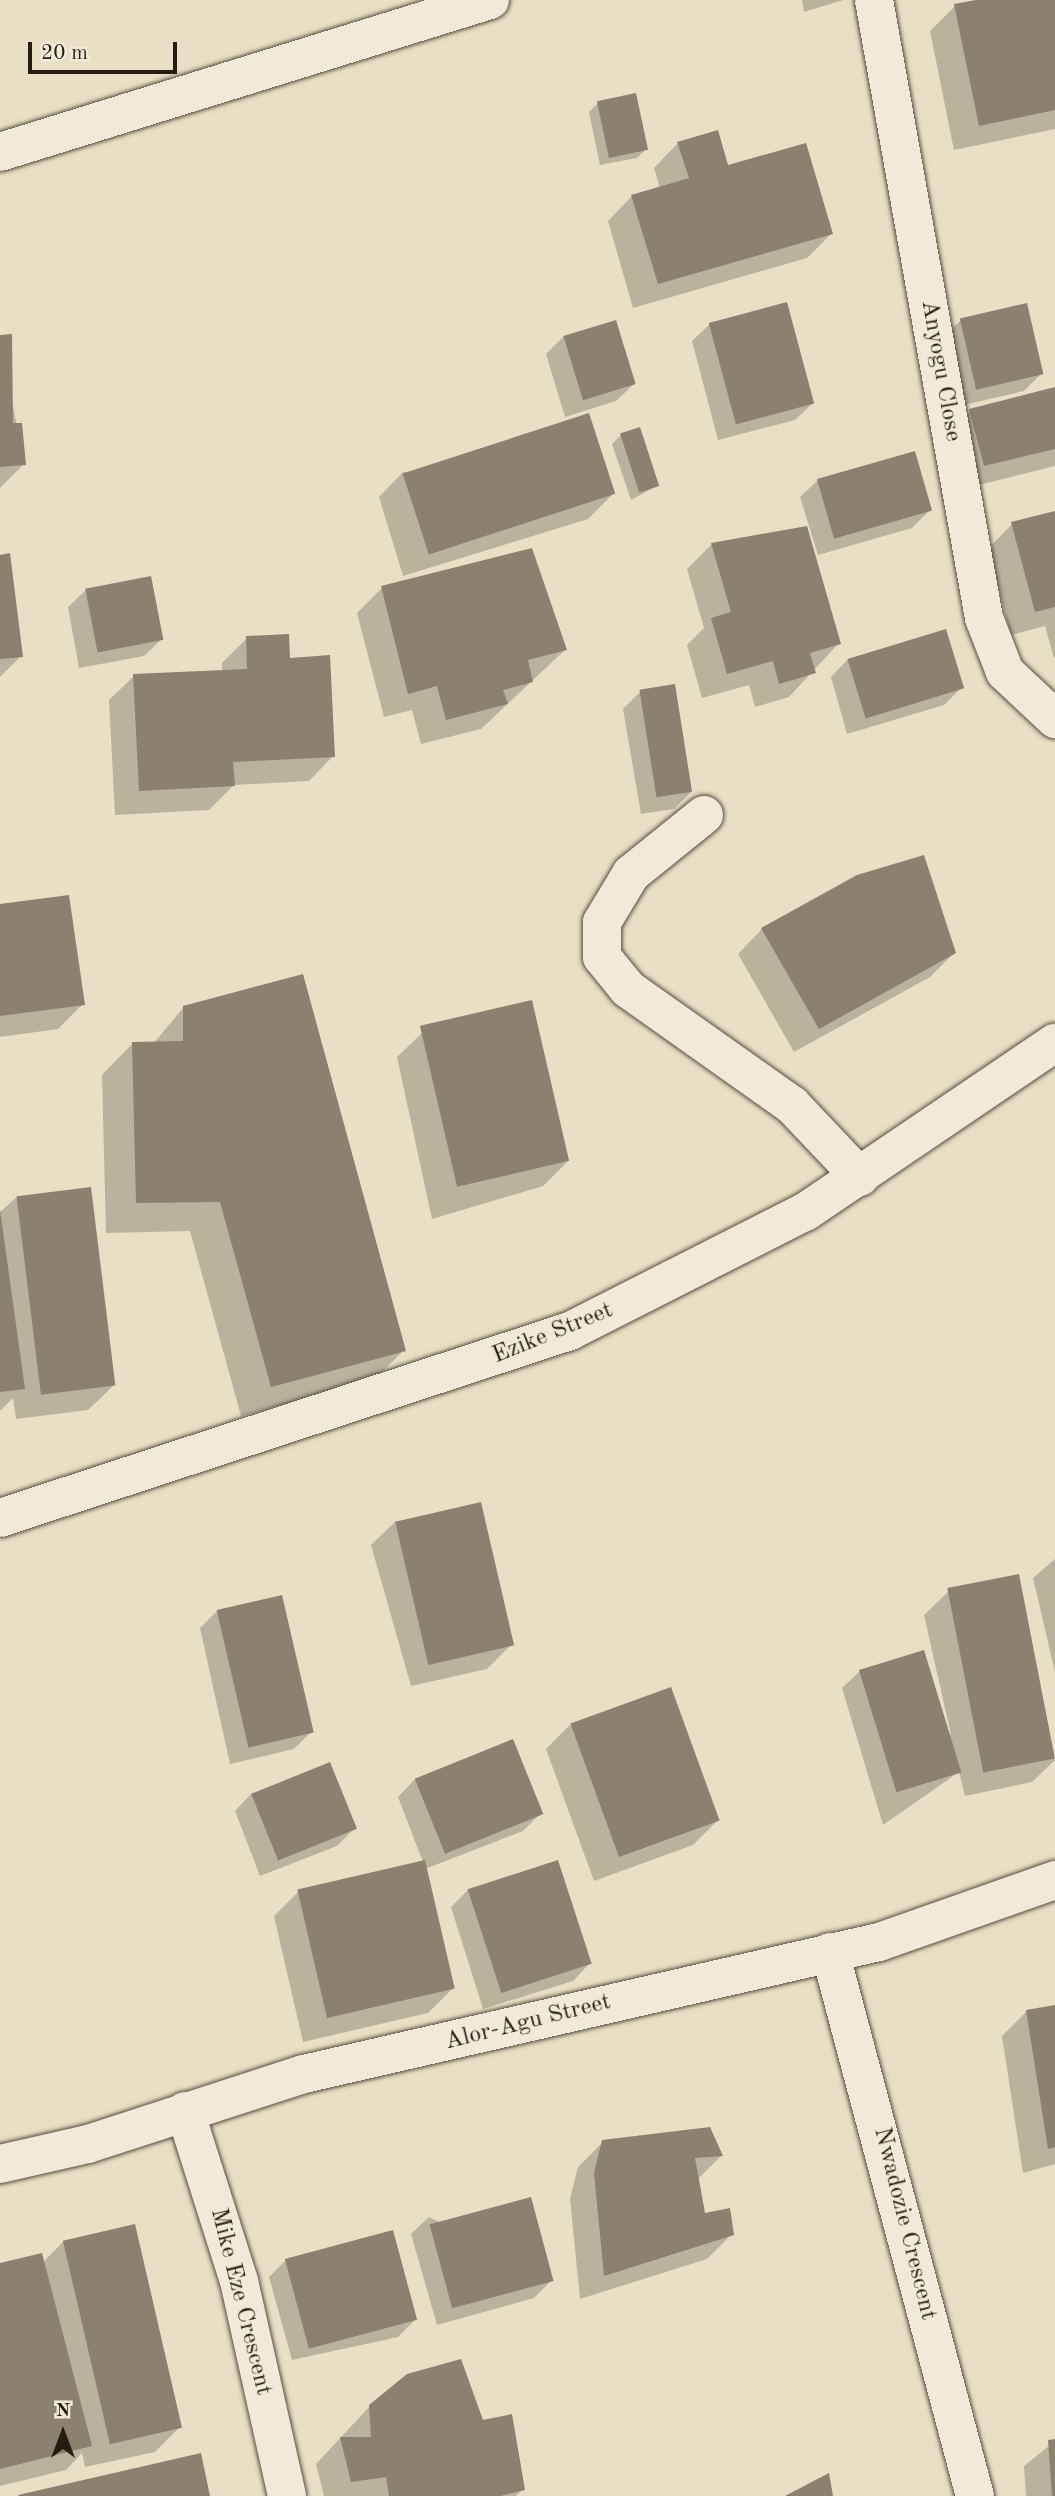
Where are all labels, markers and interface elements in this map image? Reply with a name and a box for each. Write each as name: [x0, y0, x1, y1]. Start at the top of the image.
scale bar: [32, 28, 180, 72]
text: 20 m: [41, 43, 88, 64]
street label: Anyogu Close: [913, 298, 967, 444]
street label: Ezike Street: [489, 1297, 617, 1371]
street label: Alor-Agu Street: [442, 1988, 614, 2058]
street label: Nwadozie Crescent: [866, 2125, 942, 2323]
street label: Mike Eze Crescent: [203, 2205, 277, 2399]
north arrow: [28, 2398, 98, 2468]
text: N: [56, 2402, 70, 2421]

